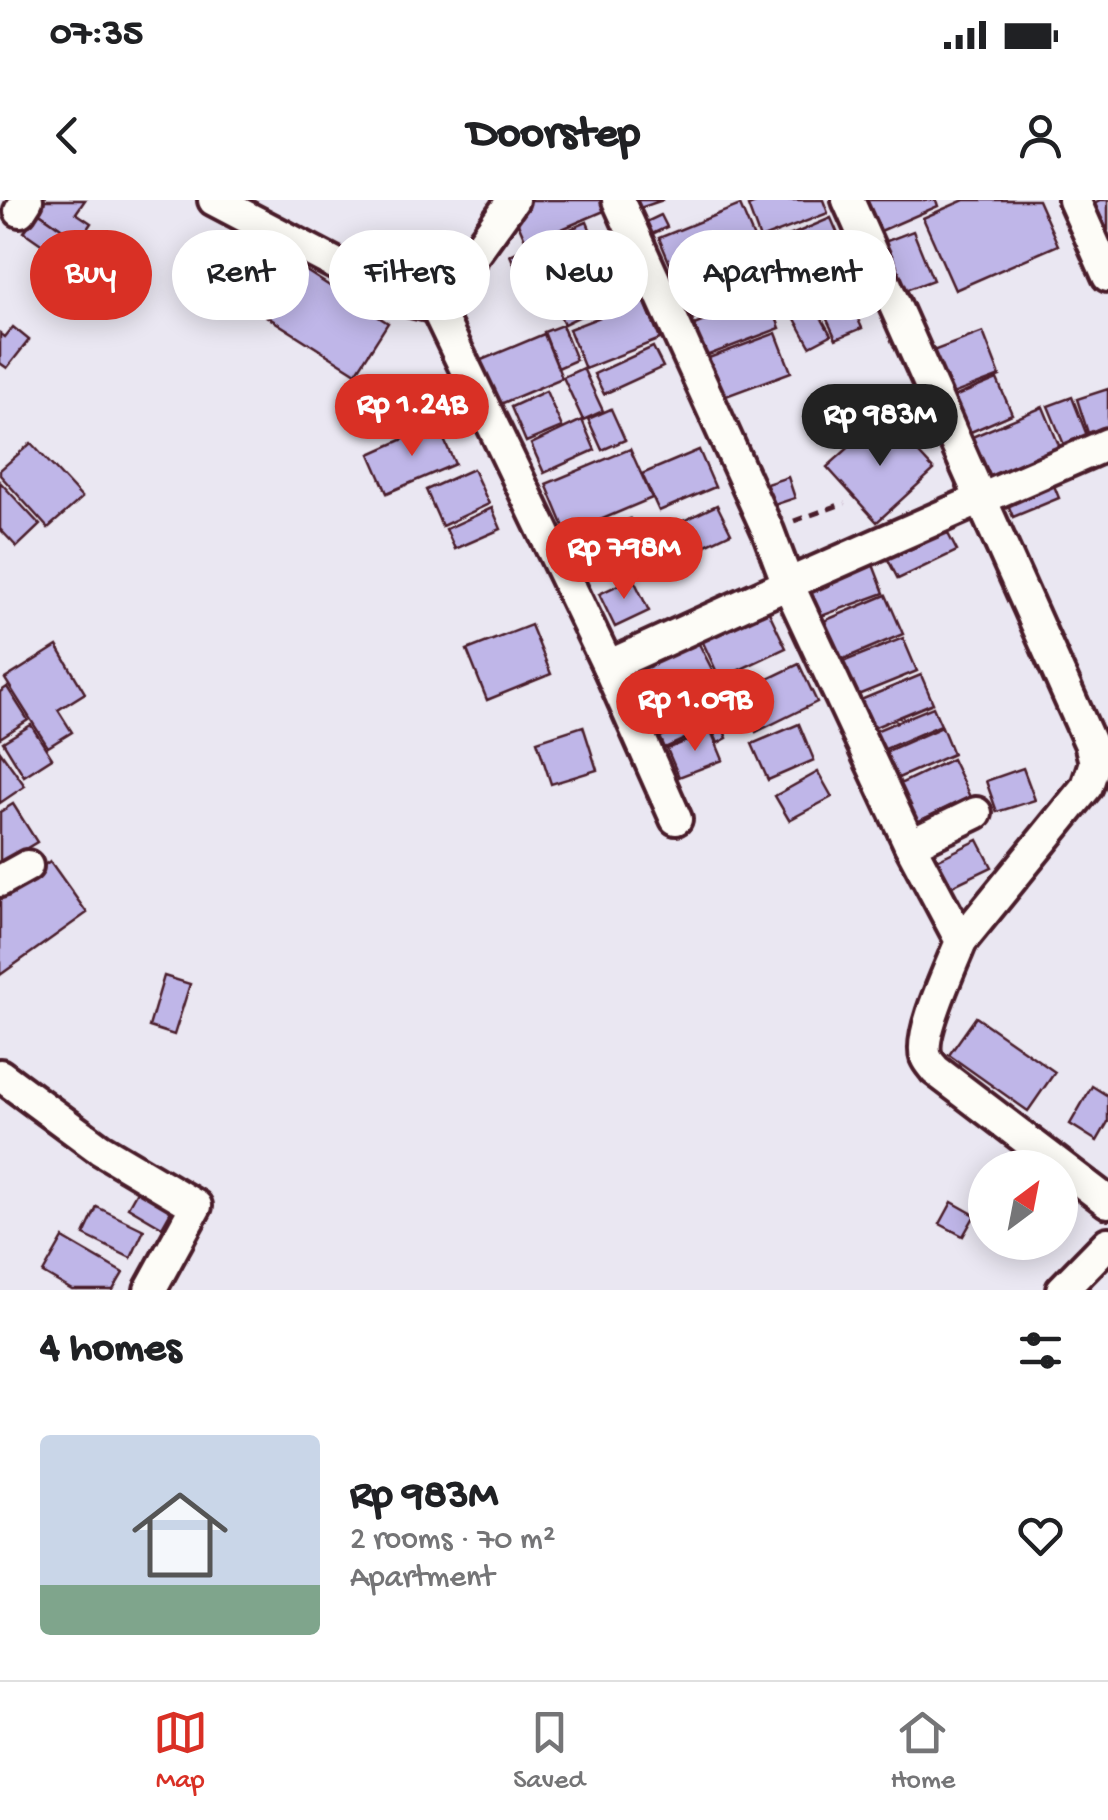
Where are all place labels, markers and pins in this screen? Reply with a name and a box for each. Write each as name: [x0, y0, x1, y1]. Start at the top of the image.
pin: Rp 1.24B: [309, 374, 515, 459]
pin: Rp 983M: [788, 384, 972, 469]
pin: Rp 798M: [532, 517, 716, 602]
pin: Rp 1.09B: [592, 669, 798, 754]

